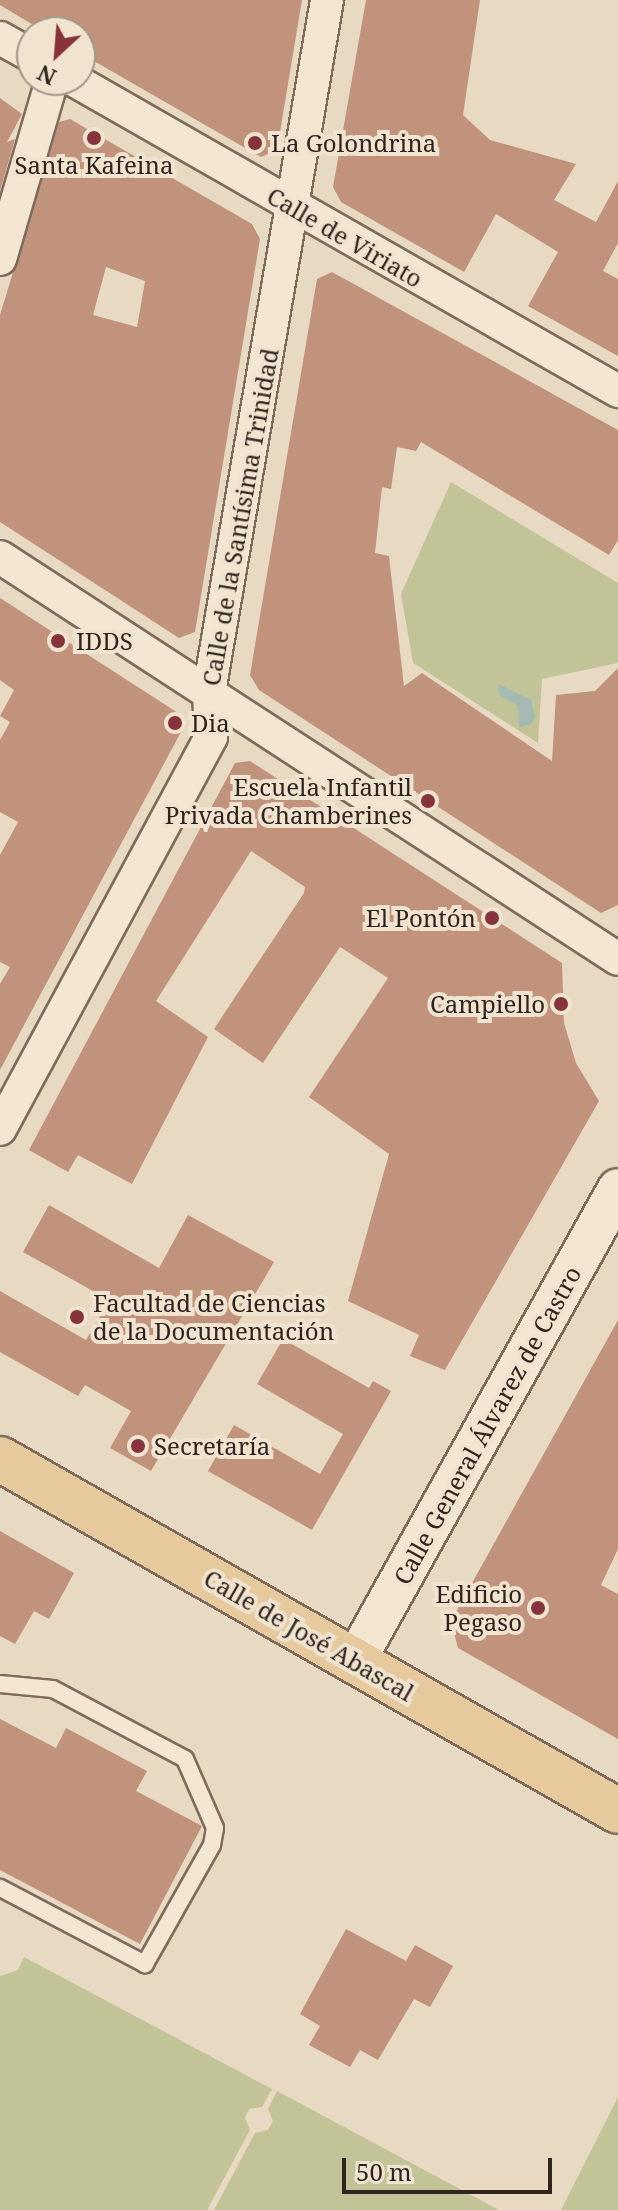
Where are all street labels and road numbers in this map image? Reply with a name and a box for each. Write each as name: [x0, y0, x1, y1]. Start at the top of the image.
street label: Calle de Viriato: [262, 181, 428, 293]
street label: Calle de la Santísima Trinidad: [196, 346, 284, 688]
street label: Calle General Álvarez de Castro: [387, 1261, 587, 1589]
street label: Calle de José Abascal: [199, 1563, 419, 1707]

